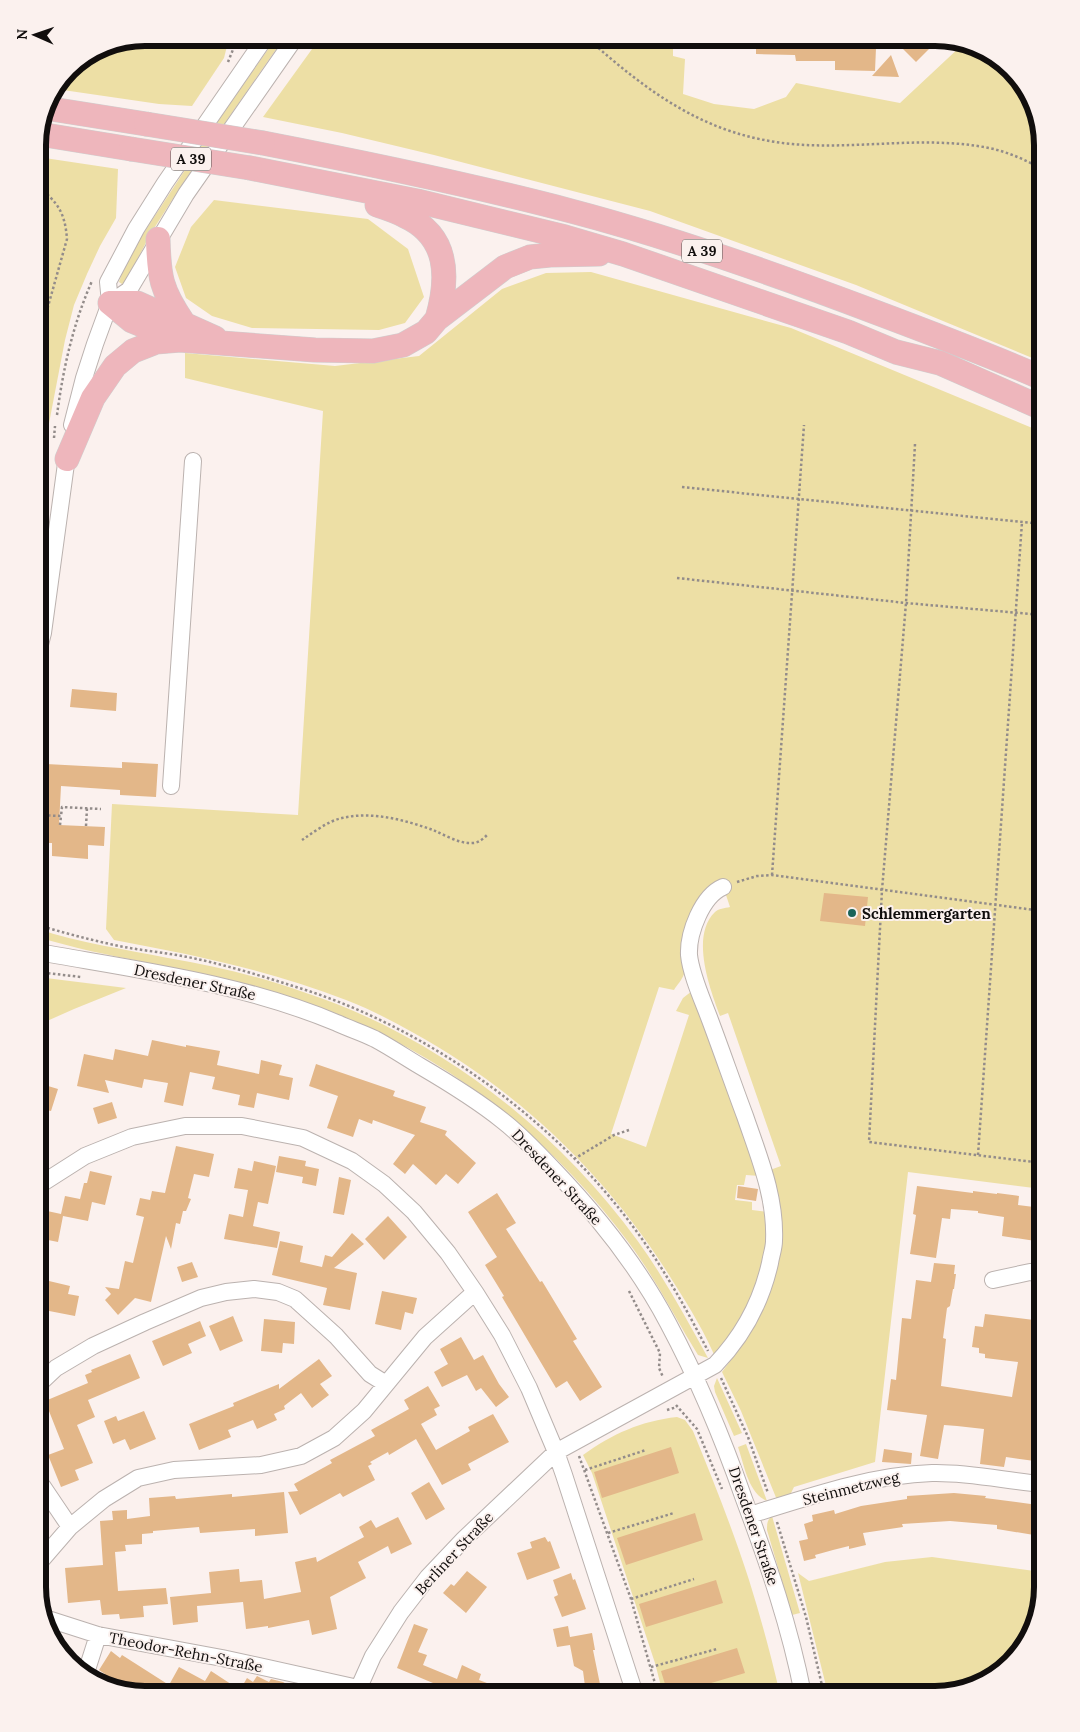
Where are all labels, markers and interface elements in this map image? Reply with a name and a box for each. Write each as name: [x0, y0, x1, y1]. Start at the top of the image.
north arrow: [10, 10, 60, 60]
text: N: [13, 29, 31, 40]
road number: A 39: [171, 148, 211, 170]
road number: A 39: [682, 240, 722, 262]
place label: Schlemmergarten: [862, 904, 991, 923]
marker: Schlemmergarten: [846, 907, 858, 919]
street label: Dresdener Straße: [132, 960, 258, 1004]
street label: Dresdener Straße: [508, 1125, 606, 1229]
street label: Dresdener Straße: [725, 1464, 783, 1588]
street label: Steinmetzweg: [801, 1467, 902, 1509]
street label: Berliner Straße: [411, 1508, 497, 1598]
street label: Theodor-Rehn-Straße: [108, 1628, 264, 1676]

